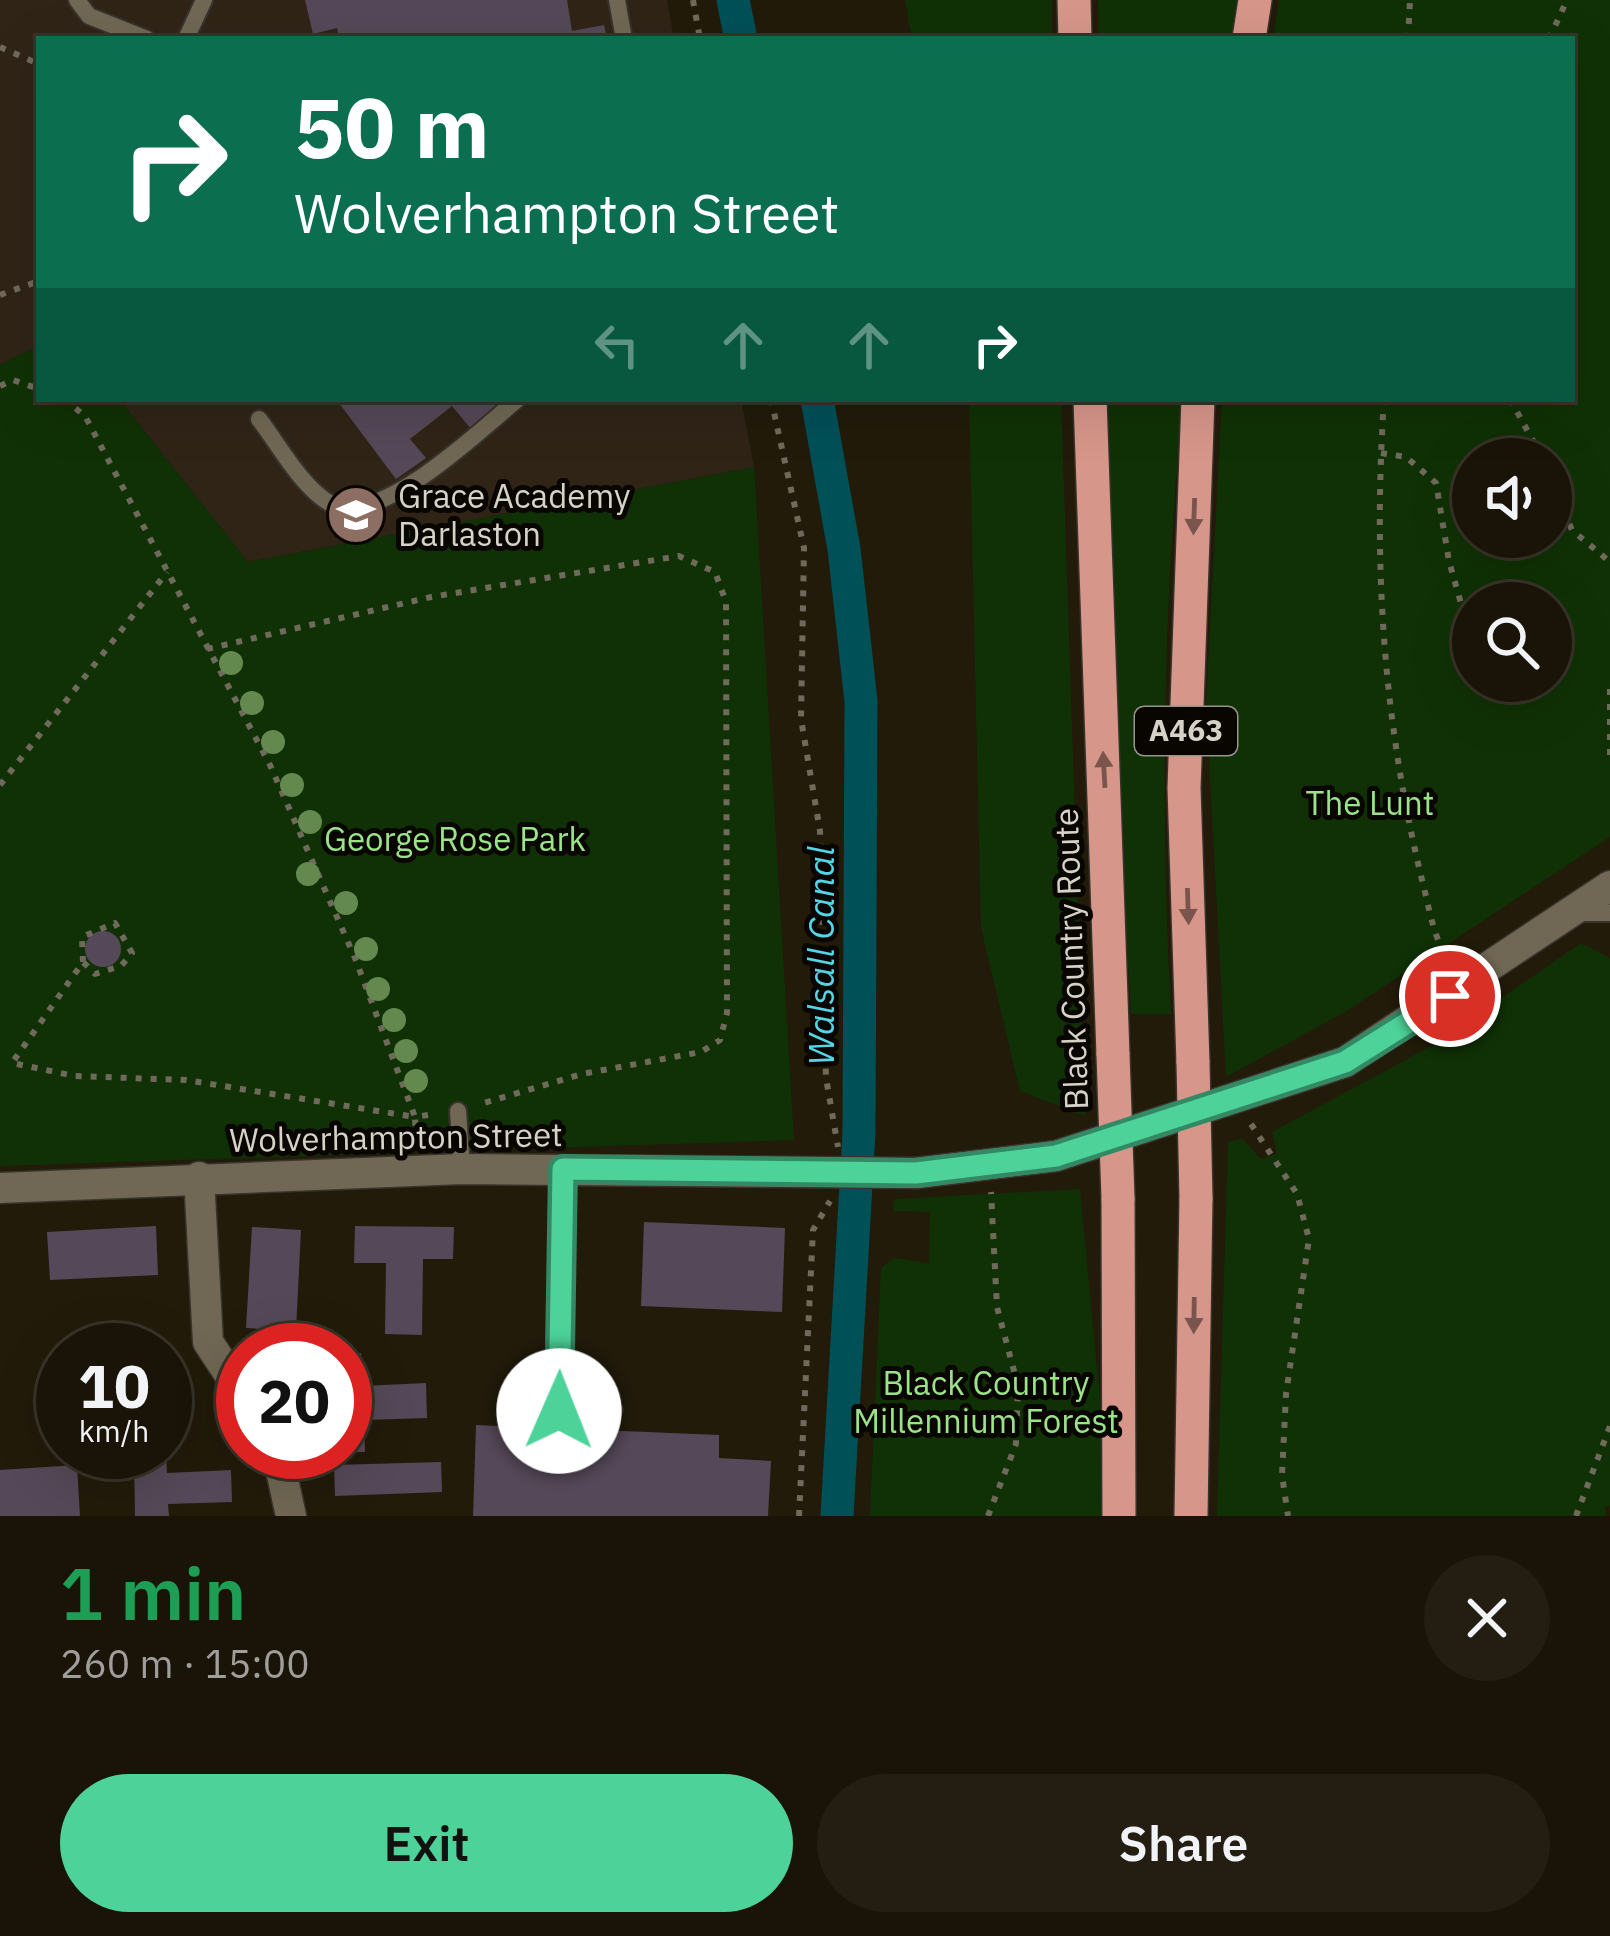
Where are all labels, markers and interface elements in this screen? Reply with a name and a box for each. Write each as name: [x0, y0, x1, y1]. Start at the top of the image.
text: 50 m: [294, 72, 490, 181]
icon: right: [96, 84, 252, 240]
text: Wolverhampton Street: [294, 178, 839, 248]
icon: left: [584, 312, 650, 378]
icon: ahead: [710, 312, 776, 378]
icon: ahead: [836, 312, 902, 378]
icon: right: [962, 312, 1028, 378]
map controls: [1452, 438, 1572, 702]
button: sound: [1452, 438, 1572, 558]
place label: Grace Academy Darlaston: [398, 474, 631, 555]
school or university icon: Grace Academy Darlaston: [325, 484, 387, 546]
one-way arrow: [1184, 498, 1203, 536]
button: search: [1452, 582, 1572, 702]
road number: A463: [1135, 707, 1237, 755]
one-way arrow: [1094, 750, 1113, 788]
park label: The Lunt: [1306, 781, 1434, 824]
street label: Black Country Route: [1044, 807, 1097, 1111]
park label: George Rose Park: [324, 817, 586, 860]
water label: Walsall Canal: [797, 846, 844, 1066]
one-way arrow: [1179, 888, 1198, 926]
pin: [1399, 945, 1501, 1047]
icon: arrive: [1417, 963, 1483, 1029]
street label: Wolverhampton Street: [229, 1112, 563, 1161]
one-way arrow: [1184, 1297, 1204, 1335]
speed limit sign: 20: [216, 1323, 372, 1479]
text: 10: [78, 1346, 150, 1425]
position arrow: [496, 1348, 622, 1474]
park label: Black Country Millennium Forest: [853, 1361, 1119, 1442]
text: km/h: [79, 1411, 149, 1450]
text: 1 min: [60, 1546, 246, 1640]
button: close: [1424, 1555, 1550, 1681]
text: 260 m · 15:00: [60, 1638, 310, 1689]
button: Exit: [60, 1774, 793, 1912]
button: Share: [817, 1774, 1550, 1912]

